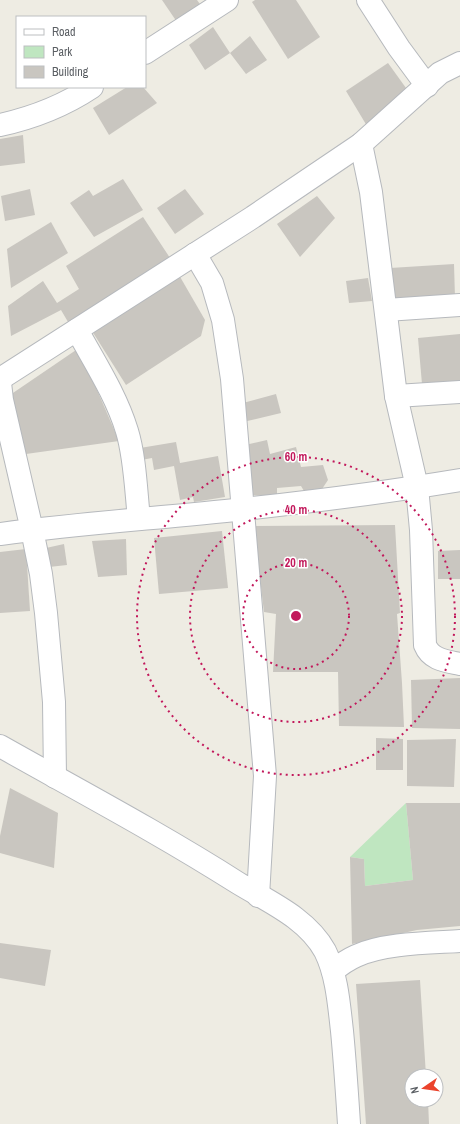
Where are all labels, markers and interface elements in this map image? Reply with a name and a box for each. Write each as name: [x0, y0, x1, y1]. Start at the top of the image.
legend: [16, 16, 146, 88]
text: Road: [52, 24, 76, 40]
text: Park: [52, 44, 72, 60]
text: Building: [52, 64, 89, 80]
text: 60 m: [285, 449, 307, 465]
text: 40 m: [285, 502, 307, 518]
text: 20 m: [285, 555, 307, 571]
centre of rings: [289, 609, 303, 623]
north arrow: [404, 1068, 444, 1108]
text: N: [407, 1086, 422, 1095]

